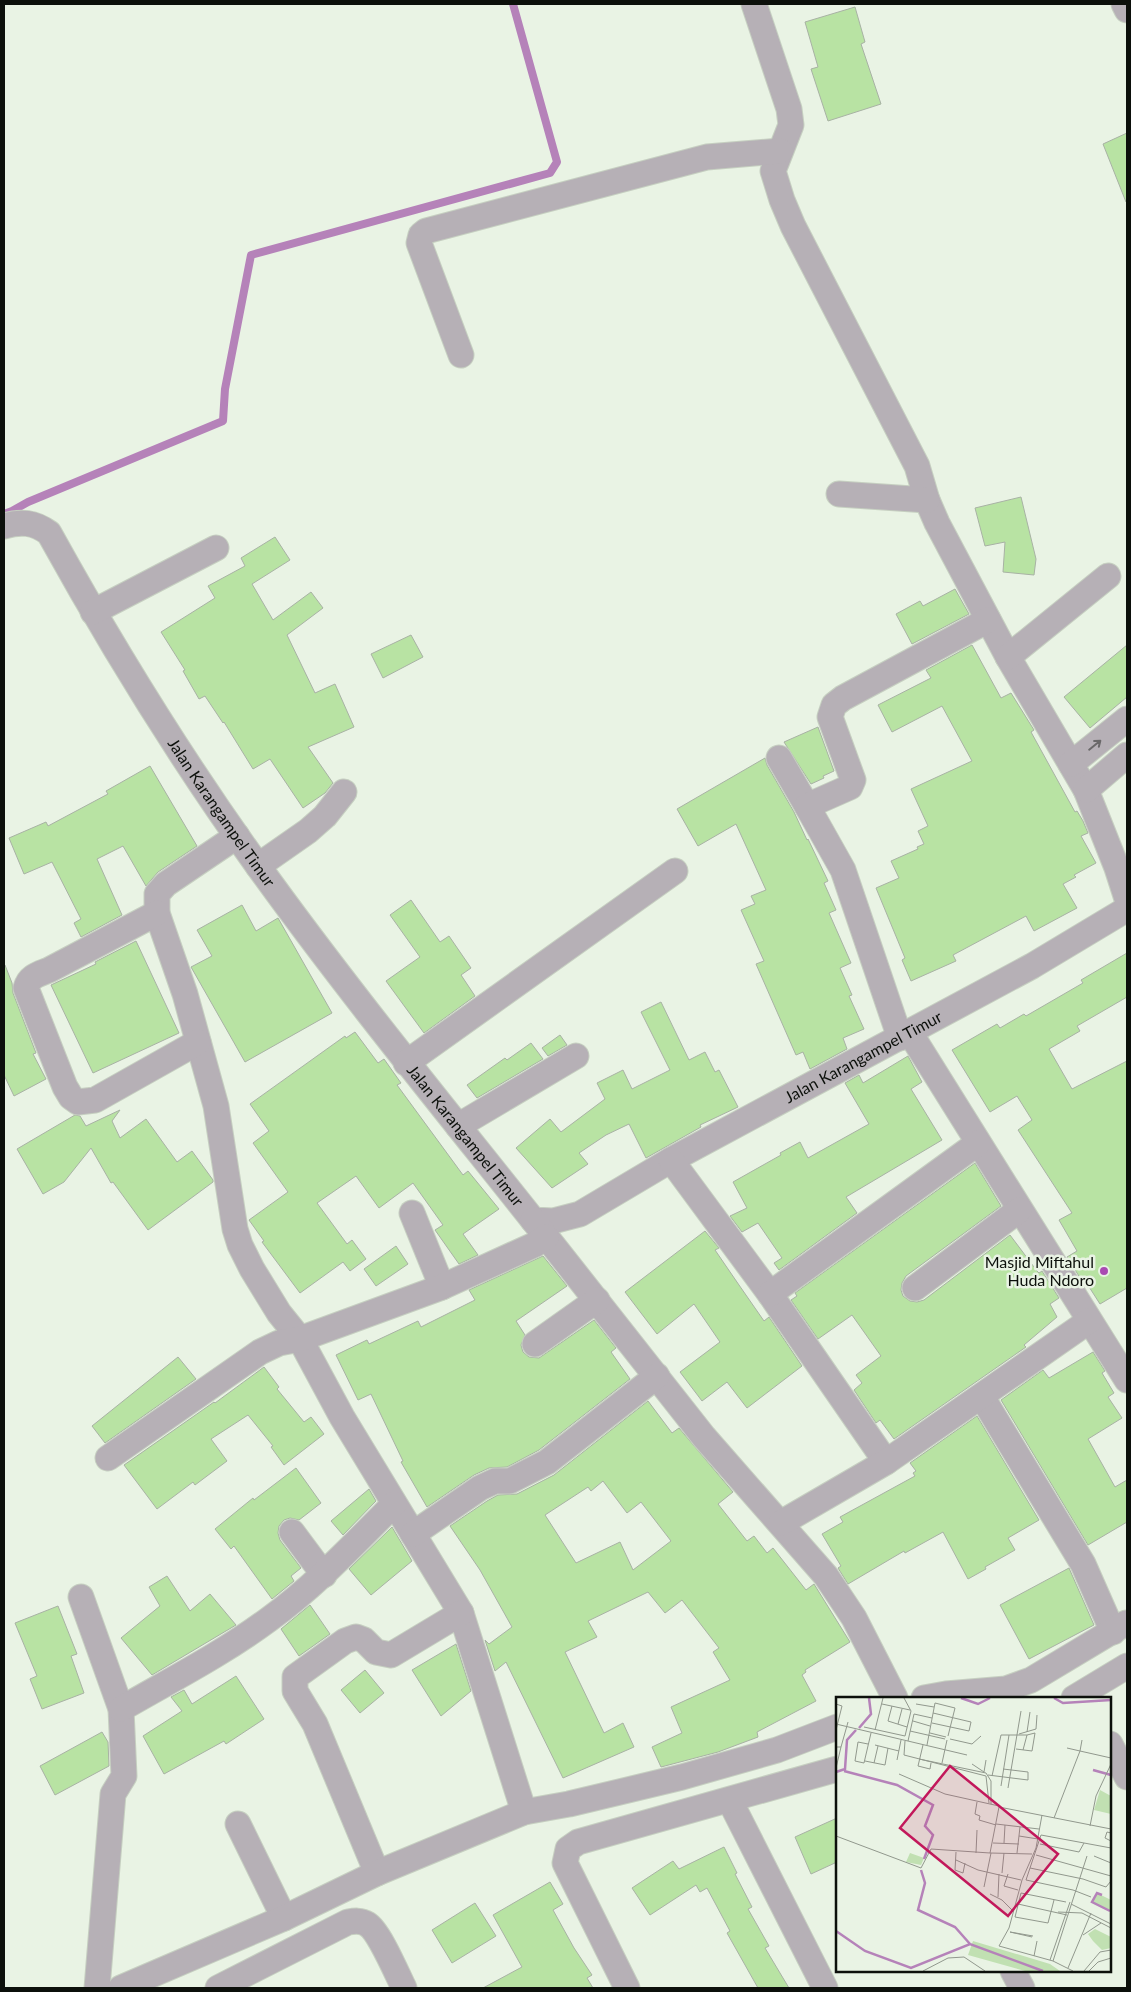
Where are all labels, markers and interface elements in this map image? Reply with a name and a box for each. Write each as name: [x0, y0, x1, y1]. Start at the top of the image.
street label: Jalan Karangampel Timur: [165, 734, 280, 890]
one-way arrow: [1088, 739, 1101, 750]
street label: Jalan Karangampel Timur: [781, 1006, 945, 1106]
street label: Jalan Karangampel Timur: [404, 1060, 528, 1210]
place label: Masjid Miftahul Huda Ndoro: [985, 1252, 1094, 1289]
marker: Masjid Miftahul Huda Ndoro: [1098, 1265, 1110, 1277]
inset map: [836, 1697, 1111, 1972]

